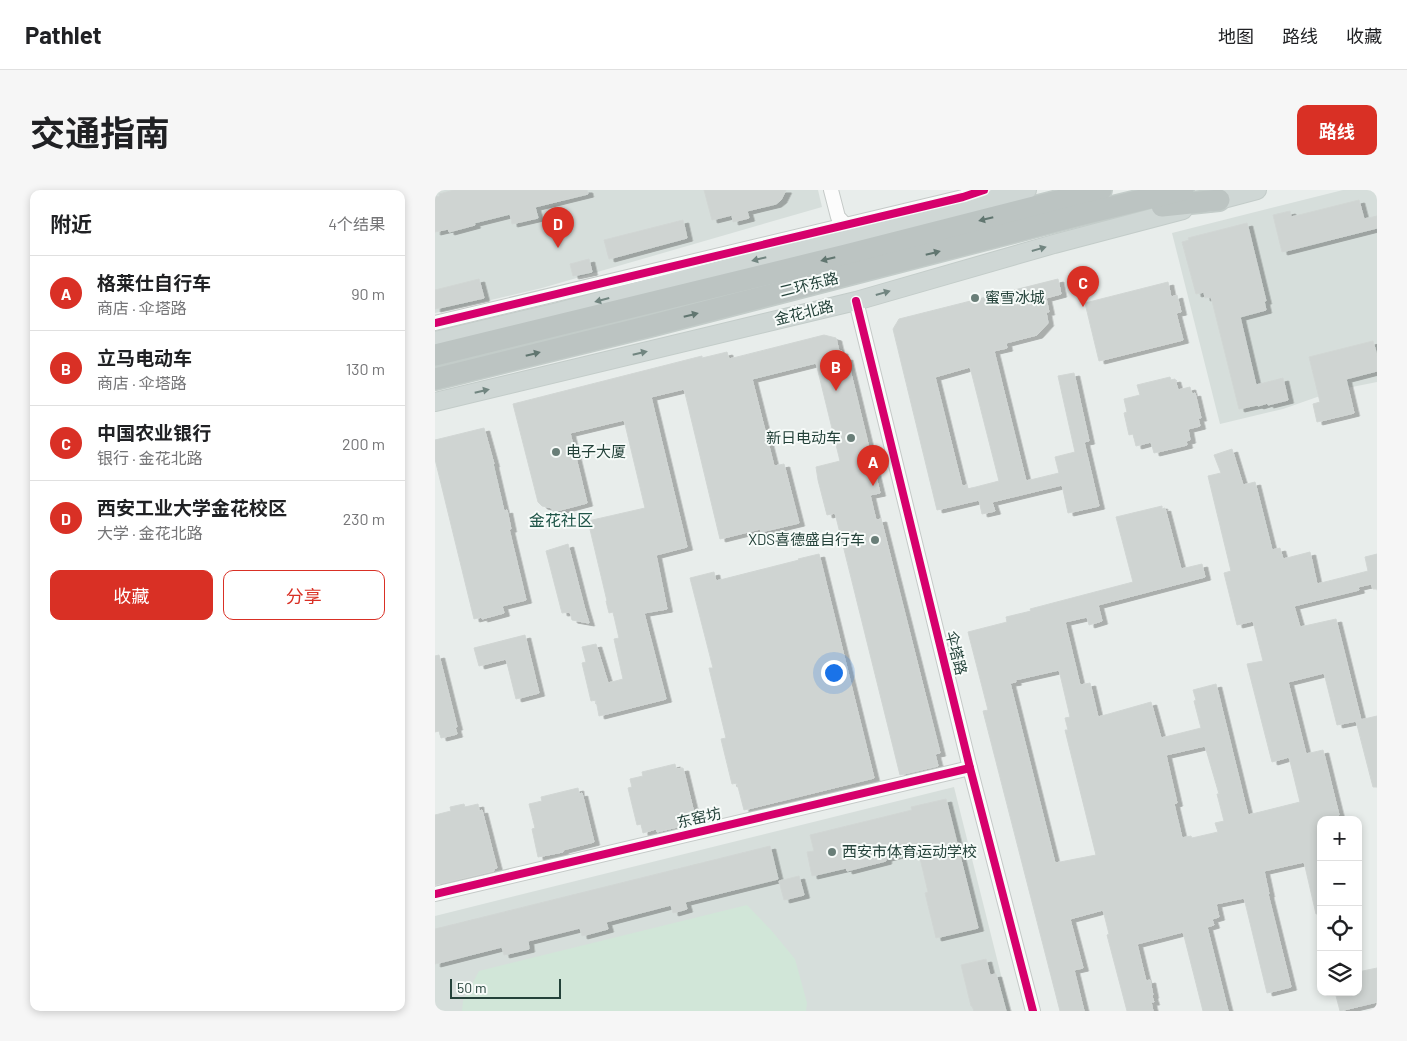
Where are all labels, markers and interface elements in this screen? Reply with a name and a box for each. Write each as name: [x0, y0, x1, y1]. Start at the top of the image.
text: Pathlet: [25, 20, 102, 49]
text: 地图: [1218, 25, 1254, 47]
text: 路线: [1282, 25, 1318, 47]
text: 收藏: [1346, 25, 1382, 47]
button: 路线: [1297, 105, 1377, 155]
text: 交通指南: [30, 111, 170, 153]
pin: D: [542, 207, 574, 248]
text: 附近: [50, 211, 92, 236]
text: 4个结果: [328, 214, 385, 233]
one-way arrow: [978, 215, 993, 223]
one-way arrow: [1032, 244, 1047, 252]
one-way arrow: [926, 249, 941, 257]
one-way arrow: [821, 255, 836, 263]
one-way arrow: [752, 256, 767, 264]
pin: C: [1067, 266, 1099, 307]
street label: 二环东路: [777, 268, 840, 300]
text: 格莱仕自行车: [97, 271, 211, 294]
text: A: [61, 284, 71, 303]
text: 90 m: [351, 284, 385, 303]
place label: 蜜雪冰城: [985, 288, 1045, 306]
one-way arrow: [876, 289, 891, 297]
marker: 蜜雪冰城: [969, 292, 981, 304]
one-way arrow: [595, 296, 610, 304]
street label: 金花北路: [772, 296, 835, 328]
text: 商店 · 伞塔路: [97, 298, 187, 317]
one-way arrow: [683, 311, 698, 319]
text: 立马电动车: [97, 346, 192, 369]
one-way arrow: [633, 349, 648, 357]
one-way arrow: [526, 350, 541, 358]
pin: B: [820, 350, 852, 391]
text: B: [61, 359, 71, 378]
text: 130 m: [346, 359, 385, 378]
text: 商店 · 伞塔路: [97, 373, 187, 392]
one-way arrow: [475, 387, 490, 395]
text: 中国农业银行: [97, 421, 211, 444]
place label: 新日电动车: [766, 428, 841, 446]
marker: 新日电动车: [845, 432, 857, 444]
text: C: [61, 434, 71, 453]
text: 200 m: [342, 434, 385, 453]
place label: 电子大厦: [566, 442, 626, 460]
pin: A: [857, 445, 889, 486]
marker: 电子大厦: [550, 446, 562, 458]
text: 银行 · 金花北路: [97, 448, 203, 467]
text: 西安工业大学金花校区: [97, 496, 287, 519]
text: D: [61, 509, 71, 528]
text: 230 m: [343, 509, 385, 528]
district label: 金花社区: [529, 510, 593, 529]
text: 大学 · 金花北路: [97, 523, 203, 542]
place label: XDS喜德盛自行车: [748, 530, 865, 548]
marker: XDS喜德盛自行车: [869, 534, 881, 546]
button: 收藏: [50, 570, 213, 620]
button: 分享: [223, 570, 385, 620]
street label: 伞塔路: [943, 629, 971, 677]
your location: [821, 660, 847, 686]
street label: 东窑坊: [675, 803, 723, 831]
map controls: [1317, 816, 1362, 996]
button: +: [1317, 816, 1362, 861]
place label: 西安市体育运动学校: [842, 842, 977, 860]
marker: 西安市体育运动学校: [826, 846, 838, 858]
button: −: [1317, 861, 1362, 906]
button: locate: [1317, 906, 1362, 951]
button: layers: [1317, 951, 1362, 996]
scale bar: [450, 976, 561, 999]
text: 50 m: [457, 979, 486, 996]

